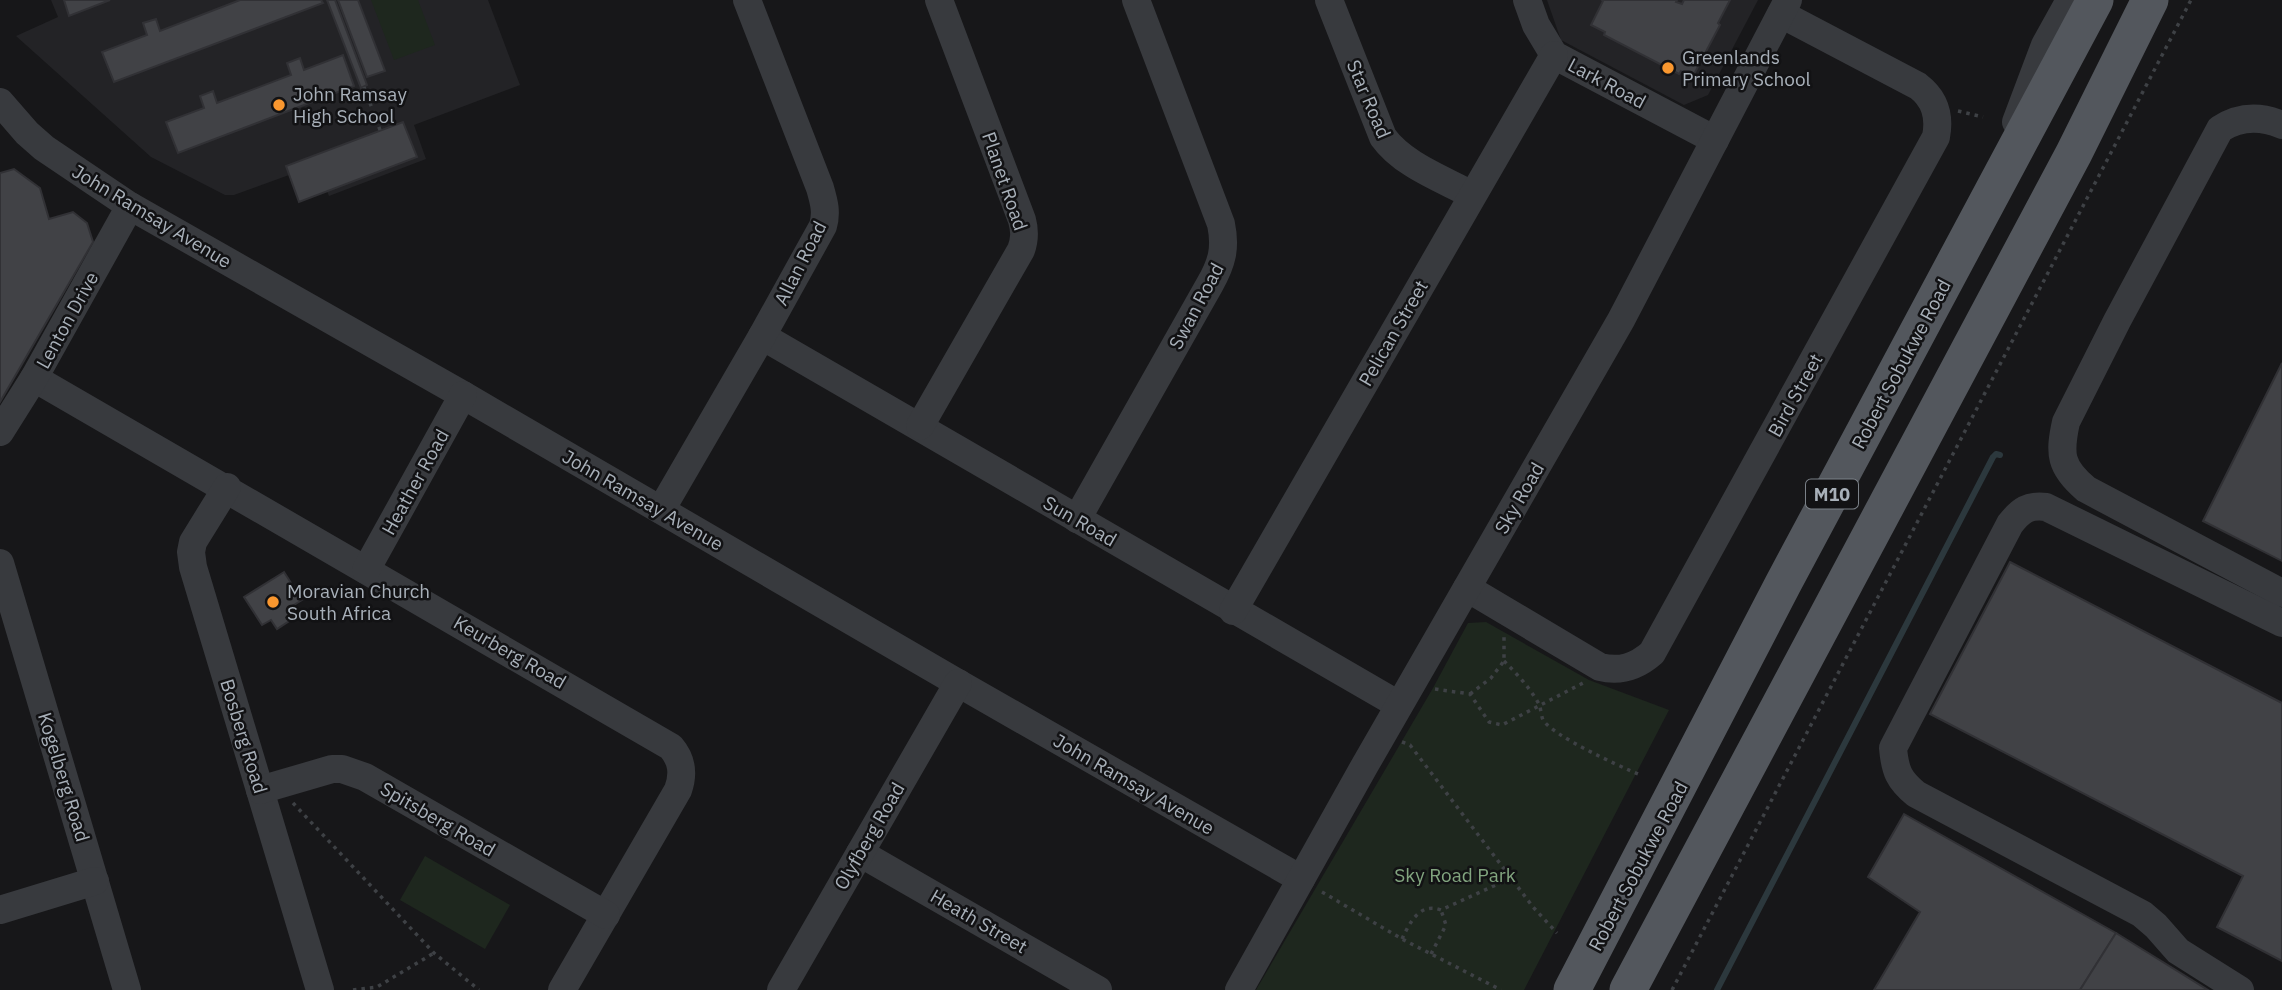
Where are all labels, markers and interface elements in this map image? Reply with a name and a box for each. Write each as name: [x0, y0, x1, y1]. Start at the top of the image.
place label: Greenlands Primary School: [1682, 45, 1811, 91]
street label: Lark Road: [1564, 52, 1650, 114]
street label: Star Road: [1342, 56, 1396, 142]
marker: Greenlands Primary School: [1660, 60, 1676, 76]
place label: John Ramsay High School: [293, 82, 407, 128]
marker: John Ramsay High School: [271, 97, 287, 113]
street label: Planet Road: [977, 128, 1033, 234]
street label: John Ramsay Avenue: [68, 159, 236, 273]
street label: Allan Road: [769, 217, 831, 309]
street label: Swan Road: [1163, 259, 1229, 353]
street label: Lenton Drive: [31, 267, 103, 373]
street label: Robert Sobukwe Road: [1846, 275, 1956, 453]
street label: Pelican Street: [1353, 276, 1433, 390]
street label: Bird Street: [1762, 349, 1828, 441]
street label: Heather Road: [376, 425, 454, 539]
street label: John Ramsay Avenue: [558, 444, 728, 556]
street label: Sky Road: [1489, 458, 1549, 538]
road number: M10: [1806, 480, 1858, 508]
street label: Sun Road: [1039, 490, 1121, 552]
place label: Moravian Church South Africa: [287, 579, 430, 625]
marker: Moravian Church South Africa: [265, 594, 281, 610]
street label: Keurberg Road: [449, 610, 571, 694]
street label: Bosberg Road: [215, 676, 273, 796]
street label: Kogelberg Road: [33, 709, 95, 845]
street label: John Ramsay Avenue: [1049, 728, 1219, 840]
street label: Spitsberg Road: [376, 776, 500, 862]
street label: Robert Sobukwe Road: [1583, 777, 1693, 955]
street label: Olyfberg Road: [829, 778, 909, 894]
park label: Sky Road Park: [1394, 863, 1516, 887]
street label: Heath Street: [926, 884, 1032, 958]

